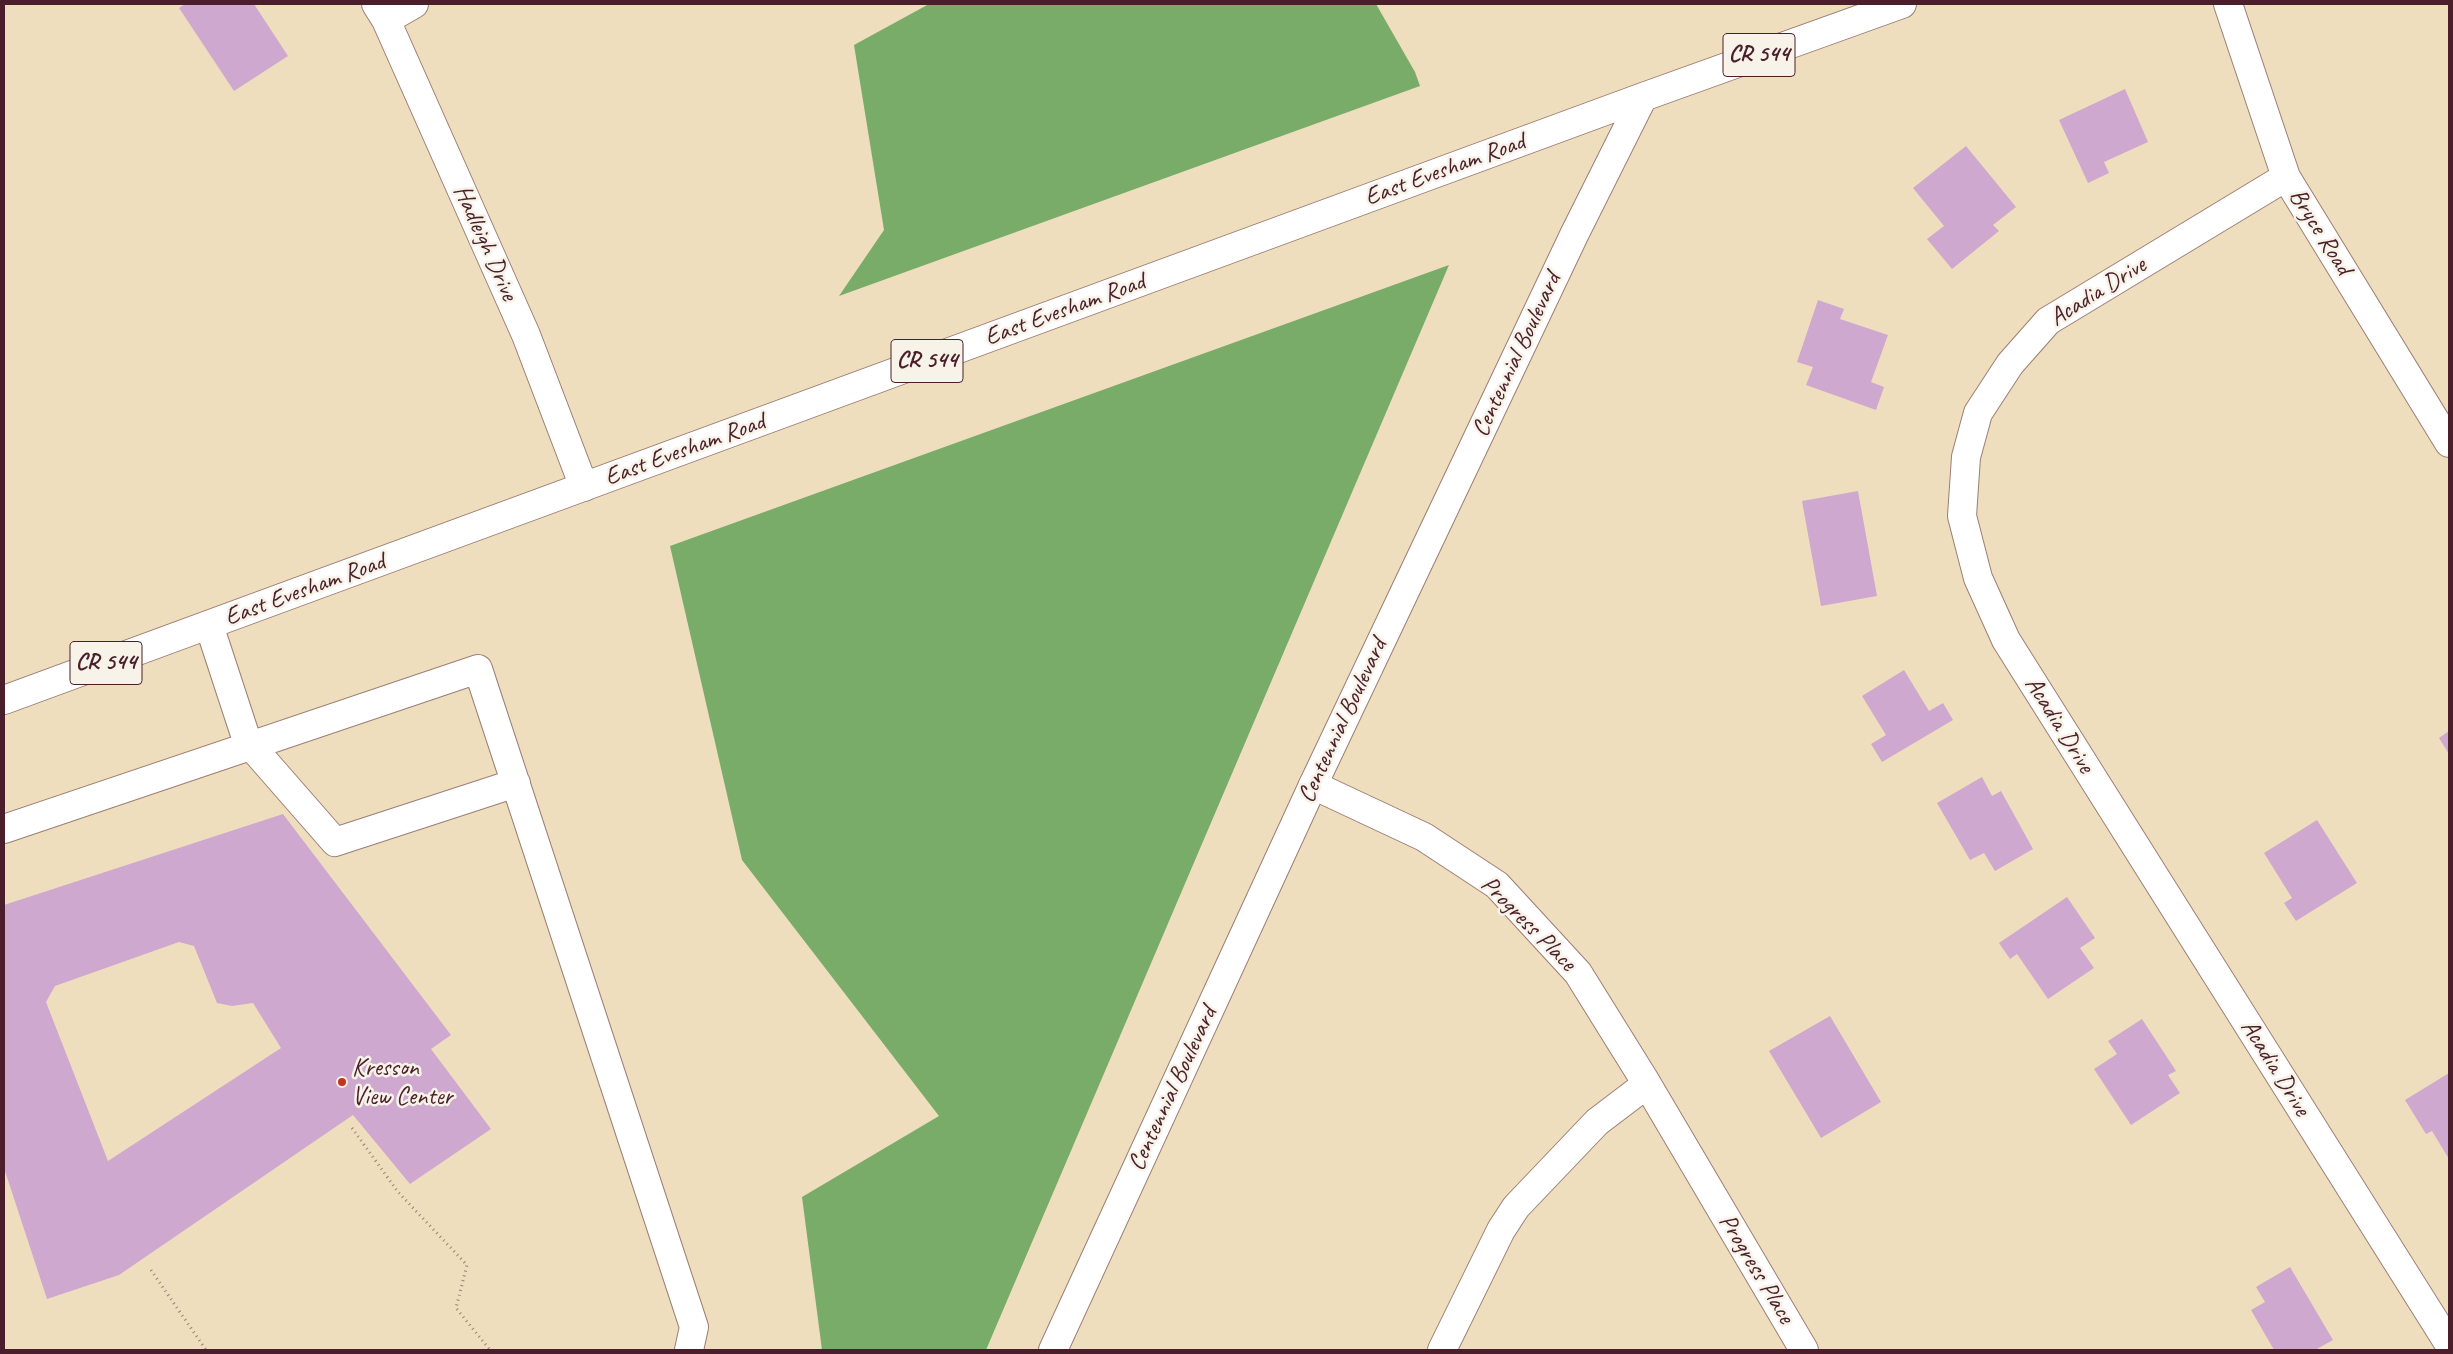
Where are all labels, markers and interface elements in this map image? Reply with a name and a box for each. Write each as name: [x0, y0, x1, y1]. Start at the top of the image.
road number: CR 544: [1723, 34, 1795, 76]
street label: East Evesham Road: [1361, 127, 1529, 213]
street label: Hadleigh Drive: [446, 181, 524, 305]
street label: Bryce Road: [2282, 183, 2358, 281]
street label: Acadia Drive: [2044, 251, 2152, 333]
street label: East Evesham Road: [981, 267, 1149, 353]
street label: Centennial Boulevard: [1466, 268, 1568, 442]
road number: CR 544: [891, 340, 963, 382]
street label: East Evesham Road: [601, 407, 769, 493]
street label: East Evesham Road: [221, 547, 389, 633]
street label: Centennial Boulevard: [1292, 634, 1394, 808]
road number: CR 544: [70, 641, 142, 684]
street label: Acadia Drive: [2018, 671, 2100, 779]
street label: Progress Place: [1474, 870, 1582, 978]
street label: Centennial Boulevard: [1122, 1002, 1224, 1176]
street label: Acadia Drive: [2234, 1014, 2316, 1122]
place label: Kresson View Center: [352, 1053, 453, 1112]
marker: Kresson View Center: [336, 1076, 348, 1088]
street label: Progress Place: [1712, 1209, 1800, 1329]

